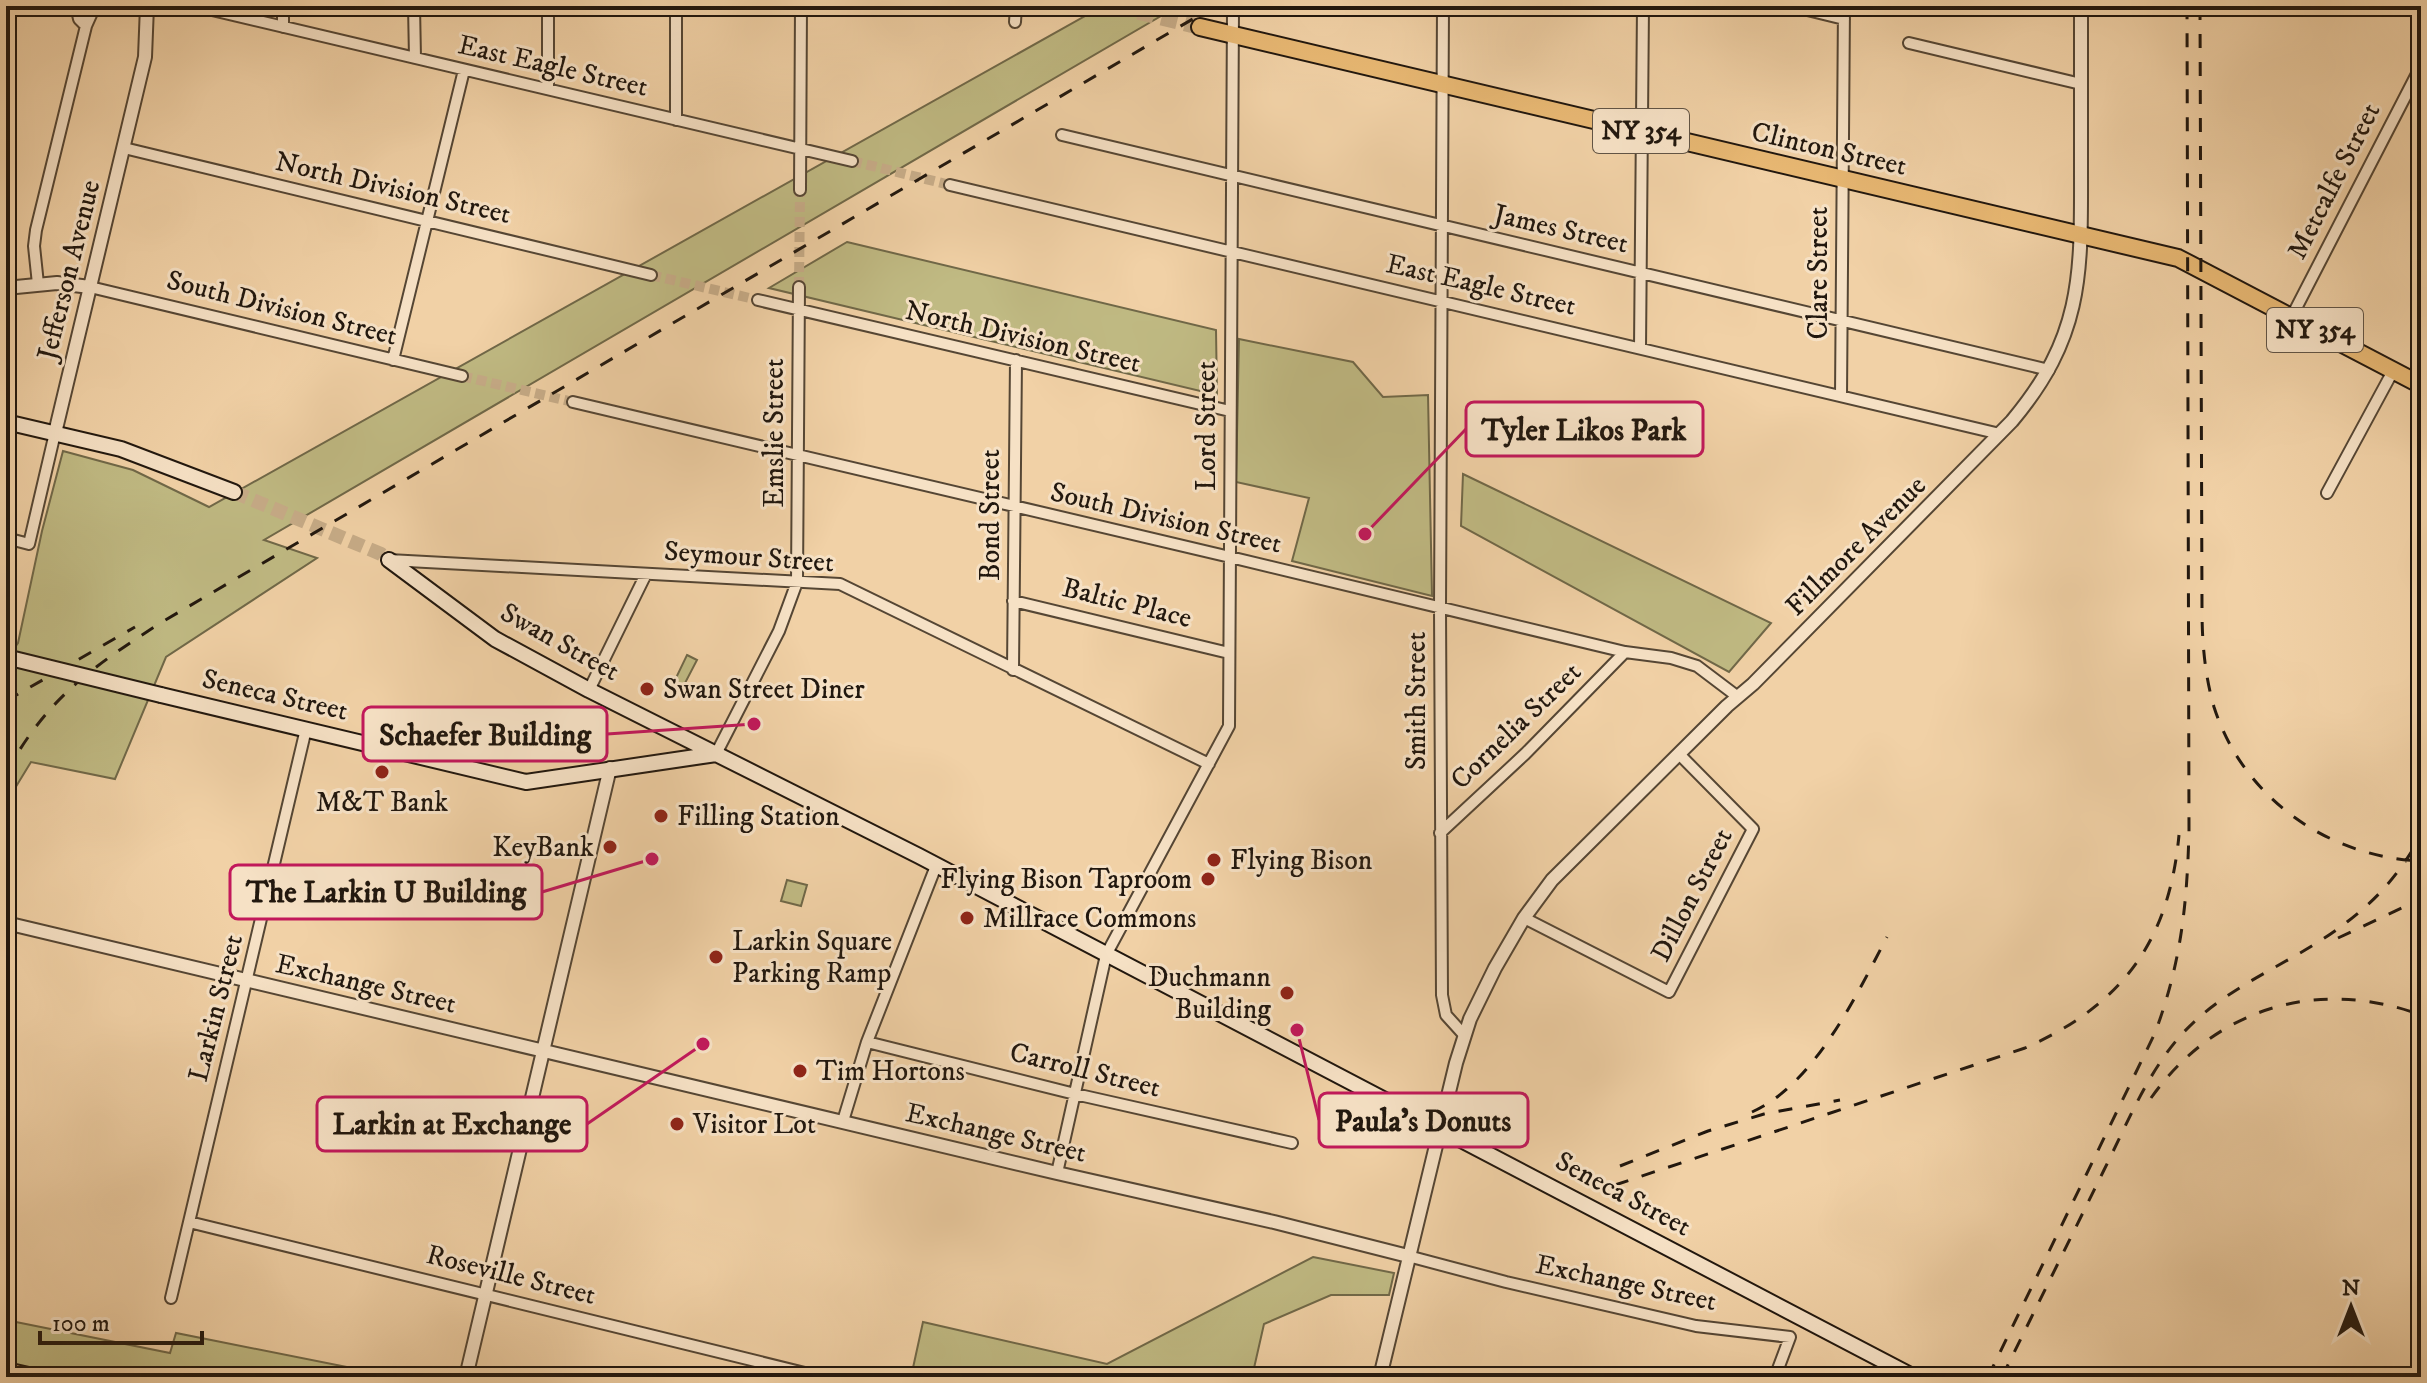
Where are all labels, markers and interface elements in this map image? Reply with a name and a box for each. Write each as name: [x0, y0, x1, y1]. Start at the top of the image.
street label: East Eagle Street: [455, 27, 651, 105]
street label: Metcalfe Street: [2280, 97, 2388, 265]
road number: NY 354: [1593, 109, 1689, 153]
street label: Clinton Street: [1748, 114, 1910, 184]
street label: North Division Street: [272, 144, 514, 232]
street label: Jefferson Avenue: [29, 176, 108, 367]
street label: James Street: [1488, 196, 1632, 261]
street label: Clare Street: [1801, 206, 1836, 340]
street label: East Eagle Street: [1383, 246, 1579, 324]
street label: South Division Street: [163, 262, 401, 354]
street label: North Division Street: [902, 293, 1144, 381]
road number: NY 354: [2267, 308, 2363, 352]
street label: Emslie Street: [757, 358, 792, 508]
street label: Lord Street: [1189, 361, 1224, 491]
callout: Tyler Likos Park: [1466, 402, 1703, 456]
text: Tyler Likos Park: [1481, 413, 1688, 450]
street label: Bond Street: [973, 449, 1008, 581]
street label: Fillmore Avenue: [1778, 468, 1934, 624]
street label: South Division Street: [1047, 474, 1285, 562]
street label: Seymour Street: [663, 534, 835, 580]
street label: Baltic Place: [1059, 570, 1195, 636]
street label: Swan Street: [494, 595, 626, 689]
street label: Smith Street: [1399, 632, 1434, 770]
street label: Cornelia Street: [1443, 655, 1589, 797]
street label: Seneca Street: [199, 661, 351, 729]
place label: Swan Street Diner: [663, 672, 865, 707]
marker: Swan Street Diner: [638, 680, 656, 698]
callout: Schaefer Building: [363, 707, 607, 761]
text: Schaefer Building: [379, 718, 592, 755]
marker: M&T Bank: [373, 763, 391, 781]
place label: M&T Bank: [316, 785, 448, 820]
place label: Filling Station: [677, 799, 840, 834]
marker: Filling Station: [652, 807, 670, 825]
street label: Dillon Street: [1643, 822, 1741, 968]
place label: KeyBank: [492, 830, 594, 865]
marker: KeyBank: [601, 838, 619, 856]
place label: Flying Bison: [1230, 843, 1373, 878]
marker: Flying Bison: [1205, 851, 1223, 869]
place label: Flying Bison Taproom: [940, 862, 1192, 897]
callout: The Larkin U Building: [230, 865, 542, 919]
marker: Flying Bison Taproom: [1199, 870, 1217, 888]
text: The Larkin U Building: [245, 875, 527, 912]
place label: Millrace Commons: [983, 901, 1196, 936]
marker: Millrace Commons: [958, 909, 976, 927]
place label: Larkin Square Parking Ramp: [732, 924, 892, 991]
street label: Larkin Street: [181, 931, 251, 1085]
street label: Exchange Street: [272, 946, 460, 1022]
marker: Larkin Square Parking Ramp: [707, 948, 725, 966]
place label: Duchmann Building: [1148, 960, 1271, 1027]
marker: Duchmann Building: [1278, 984, 1296, 1002]
street label: Carroll Street: [1006, 1034, 1164, 1106]
place label: Tim Hortons: [816, 1054, 965, 1089]
marker: Tim Hortons: [791, 1062, 809, 1080]
callout: Paula's Donuts: [1319, 1093, 1528, 1147]
street label: Exchange Street: [902, 1095, 1090, 1171]
callout: Larkin at Exchange: [317, 1097, 587, 1151]
text: Paula's Donuts: [1335, 1104, 1511, 1141]
text: Larkin at Exchange: [333, 1107, 572, 1144]
place label: Visitor Lot: [692, 1107, 816, 1142]
marker: Visitor Lot: [668, 1115, 686, 1133]
street label: Seneca Street: [1549, 1144, 1697, 1244]
street label: Roseville Street: [423, 1237, 599, 1313]
street label: Exchange Street: [1532, 1247, 1720, 1319]
north arrow: [2311, 1267, 2391, 1347]
text: N: [2342, 1275, 2360, 1302]
scale bar: [40, 1295, 202, 1345]
text: 100 m: [52, 1309, 110, 1339]

